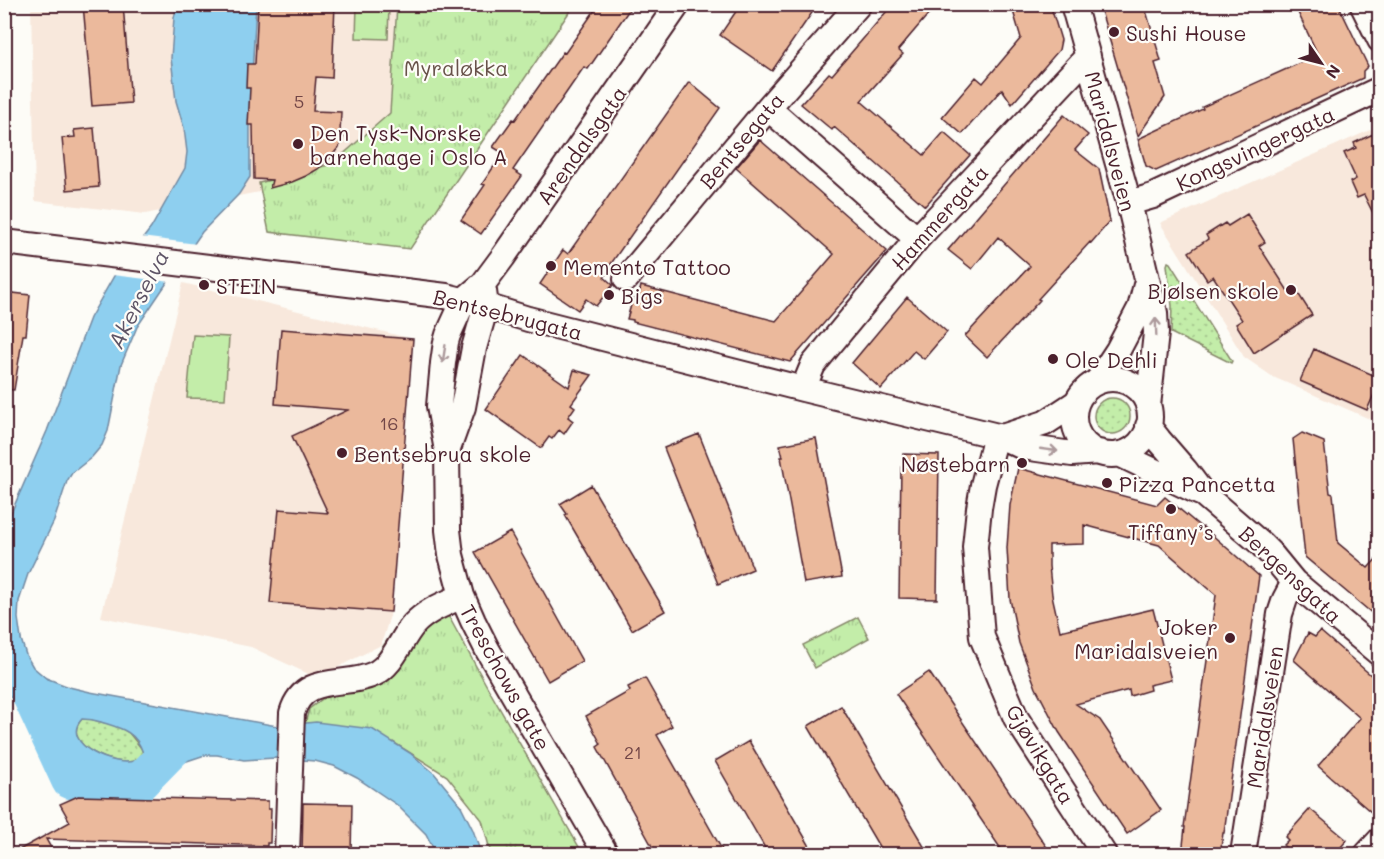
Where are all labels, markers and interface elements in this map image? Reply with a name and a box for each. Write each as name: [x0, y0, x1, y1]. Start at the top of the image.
place label: Sushi House: [1126, 19, 1247, 46]
marker: Sushi House: [1107, 25, 1121, 39]
north arrow: [1291, 33, 1351, 93]
park label: Myraløkka: [404, 54, 508, 81]
text: N: [1322, 61, 1346, 83]
street label: Maridalsveien: [1079, 68, 1143, 214]
street label: Arendalsgata: [530, 80, 632, 210]
street label: Bentsegata: [693, 86, 789, 194]
house number: 5: [294, 89, 304, 113]
street label: Kongsvingergata: [1171, 99, 1339, 197]
place label: Den Tysk-Norske barnehage i Oslo A: [310, 119, 507, 170]
marker: Den Tysk-Norske barnehage i Oslo A: [291, 137, 305, 151]
street label: Hammergata: [885, 159, 993, 275]
water label: Akerselva: [101, 245, 175, 353]
place label: Memento Tattoo: [563, 253, 731, 280]
marker: Memento Tattoo: [544, 259, 558, 273]
place label: STEIN: [216, 272, 276, 299]
place label: Bjølsen skole: [1147, 277, 1279, 304]
marker: STEIN: [197, 278, 211, 292]
street label: Bentsebrugata: [430, 282, 586, 346]
place label: Bigs: [621, 282, 663, 309]
marker: Bjølsen skole: [1284, 283, 1298, 297]
marker: Bigs: [602, 288, 616, 302]
one-way arrow: [1150, 317, 1161, 337]
one-way arrow: [439, 344, 450, 364]
place label: Ole Dehli: [1065, 346, 1158, 373]
marker: Ole Dehli: [1046, 352, 1060, 366]
house number: 16: [380, 411, 398, 435]
place label: Bentsebrua skole: [354, 440, 531, 467]
one-way arrow: [1039, 445, 1059, 456]
marker: Bentsebrua skole: [335, 446, 349, 460]
place label: Nøstebarn: [901, 450, 1010, 477]
marker: Nøstebarn: [1015, 456, 1029, 470]
place label: Pizza Pancetta: [1119, 470, 1276, 497]
marker: Pizza Pancetta: [1100, 476, 1114, 490]
marker: Tiffany’s: [1164, 502, 1178, 516]
place label: Tiffany’s: [1128, 518, 1214, 545]
street label: Bergensgata: [1234, 519, 1348, 629]
street label: Treschows gate: [455, 599, 557, 755]
place label: Joker Maridalsveien: [1074, 613, 1218, 664]
marker: Joker Maridalsveien: [1223, 631, 1237, 645]
street label: Maridalsveien: [1239, 644, 1289, 790]
street label: Gjøvikgata: [1001, 699, 1081, 809]
house number: 21: [624, 740, 642, 764]

